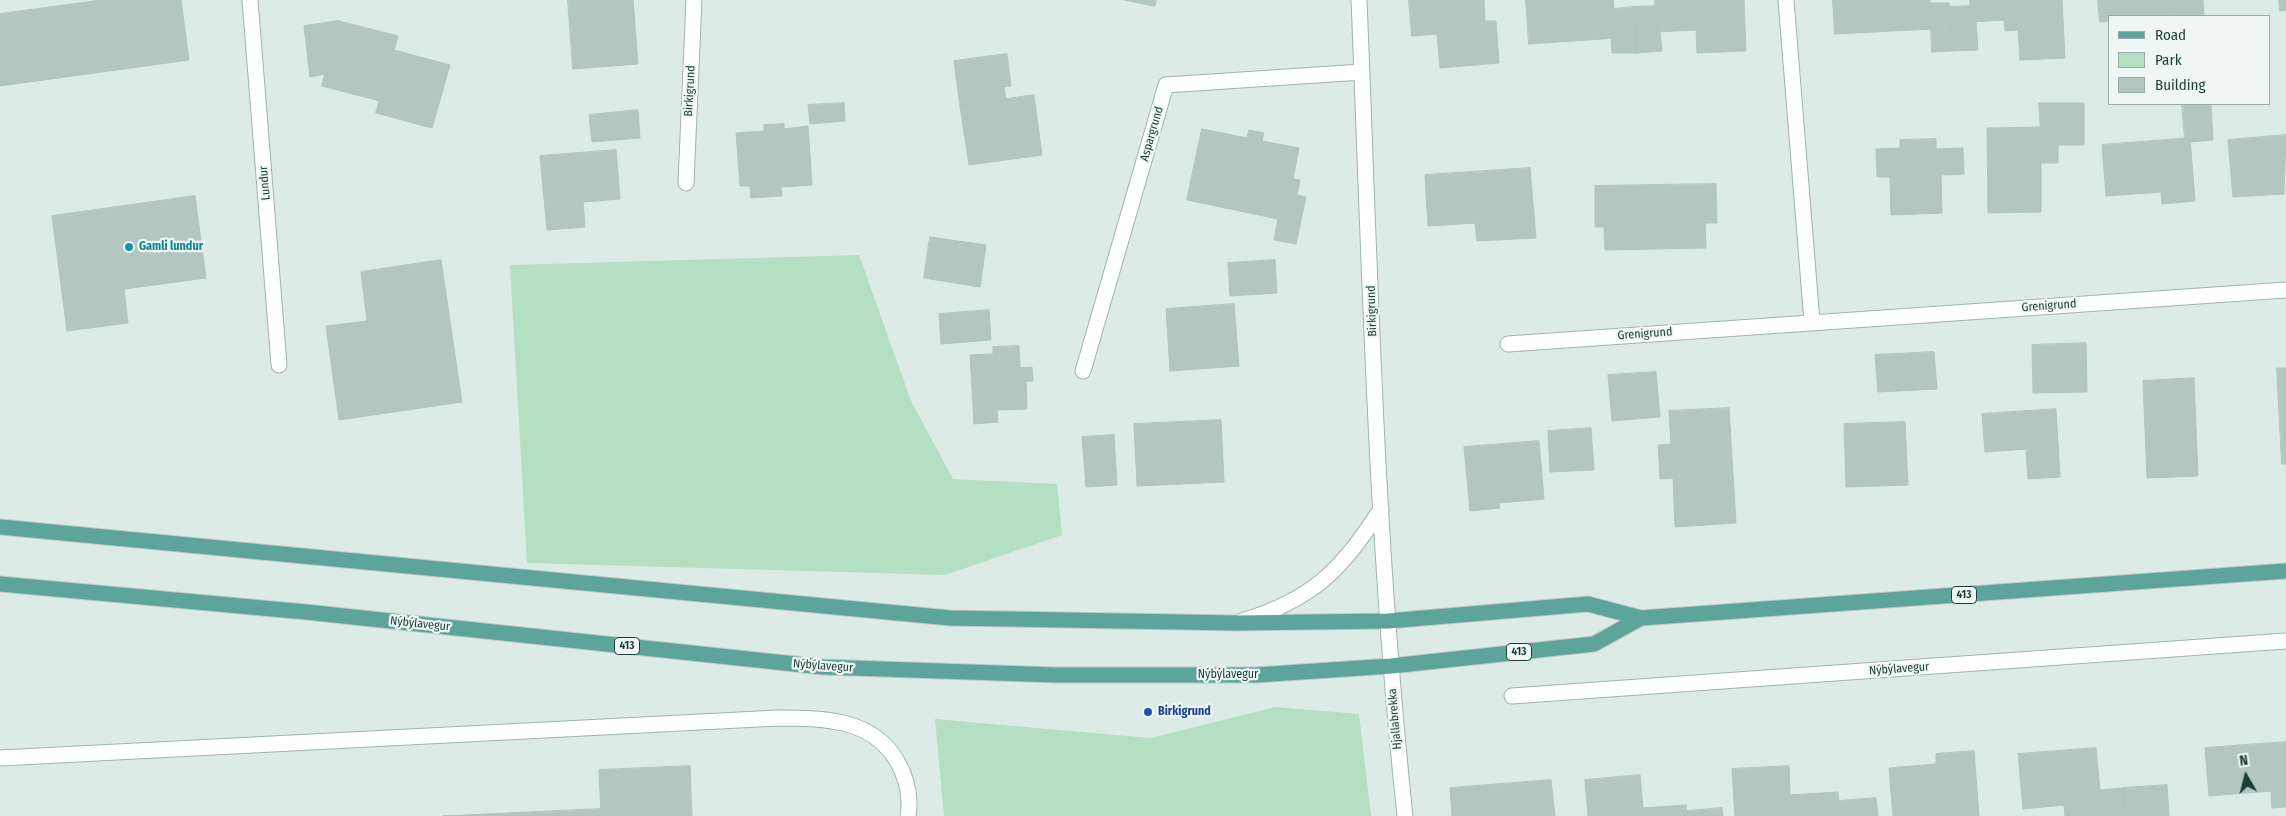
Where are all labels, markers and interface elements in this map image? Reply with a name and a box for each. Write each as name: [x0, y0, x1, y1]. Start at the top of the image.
legend: [2108, 15, 2271, 105]
text: Road: [2155, 26, 2186, 44]
text: Park: [2155, 51, 2182, 69]
street label: Birkigrund: [681, 65, 699, 117]
text: Building: [2155, 76, 2206, 94]
street label: Aspargrund: [1137, 105, 1167, 163]
street label: Lundur: [256, 165, 274, 201]
place label: Gamli lundur: [139, 240, 203, 254]
marker: Gamli lundur: [123, 241, 135, 253]
street label: Birkigrund: [1364, 285, 1380, 337]
street label: Grenigrund: [2021, 297, 2077, 315]
street label: Grenigrund: [1617, 325, 1673, 343]
road number: 413: [1952, 586, 1976, 604]
street label: Nýbýlavegur: [389, 614, 451, 634]
road number: 413: [614, 637, 640, 654]
road number: 413: [1506, 644, 1532, 660]
street label: Nýbýlavegur: [792, 657, 854, 675]
street label: Nýbýlavegur: [1868, 660, 1930, 678]
street label: Nýbýlavegur: [1198, 668, 1258, 682]
street label: Hjallabrekka: [1385, 688, 1405, 750]
place label: Birkigrund: [1158, 705, 1211, 719]
marker: Birkigrund: [1142, 706, 1154, 718]
north arrow: [2221, 751, 2271, 801]
text: N: [2238, 752, 2249, 770]

